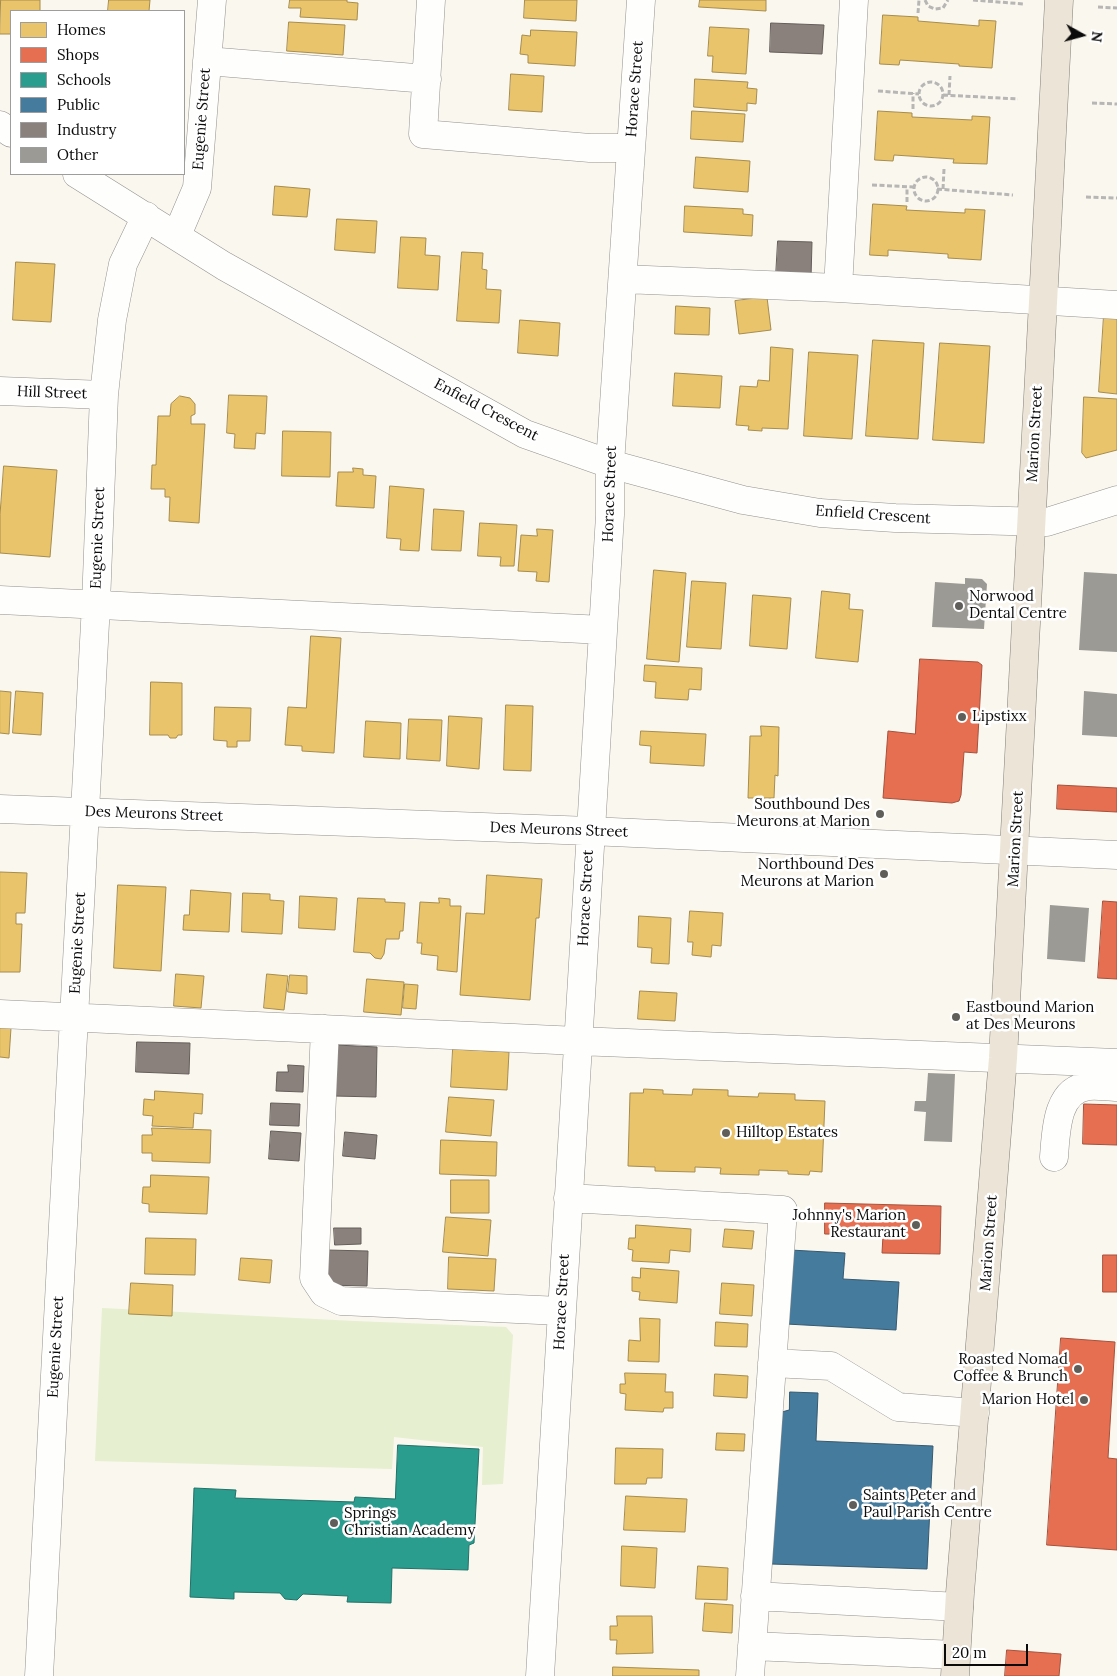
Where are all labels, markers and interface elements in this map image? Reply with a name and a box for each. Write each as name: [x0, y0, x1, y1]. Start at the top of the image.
legend: [10, 10, 185, 175]
north arrow: [1057, 10, 1107, 60]
text: Homes: [57, 20, 106, 39]
text: N: [1087, 30, 1106, 43]
street label: Horace Street: [623, 40, 647, 138]
text: Shops: [57, 45, 99, 64]
street label: Eugenie Street: [189, 67, 215, 171]
text: Schools: [57, 70, 111, 89]
text: Public: [57, 95, 100, 114]
text: Industry: [57, 120, 116, 139]
text: Other: [57, 145, 98, 164]
street label: Enfield Crescent: [431, 375, 541, 445]
street label: Hill Street: [16, 383, 88, 403]
street label: Marion Street: [1023, 385, 1047, 483]
street label: Horace Street: [599, 445, 621, 543]
street label: Eugenie Street: [87, 487, 109, 589]
street label: Enfield Crescent: [815, 502, 931, 528]
place label: Norwood Dental Centre: [969, 588, 1067, 623]
marker: Norwood Dental Centre: [953, 600, 965, 612]
place label: Lipstixx: [972, 708, 1027, 726]
marker: Lipstixx: [956, 711, 968, 723]
street label: Marion Street: [1004, 790, 1028, 888]
place label: Southbound Des Meurons at Marion: [737, 796, 870, 831]
street label: Des Meurons Street: [84, 803, 224, 825]
marker: Southbound Des Meurons at Marion: [874, 808, 886, 820]
street label: Des Meurons Street: [489, 819, 629, 841]
street label: Horace Street: [574, 849, 598, 947]
place label: Northbound Des Meurons at Marion: [741, 856, 874, 891]
marker: Northbound Des Meurons at Marion: [878, 868, 890, 880]
street label: Eugenie Street: [66, 891, 90, 995]
place label: Eastbound Marion at Des Meurons: [966, 999, 1094, 1034]
marker: Eastbound Marion at Des Meurons: [950, 1011, 962, 1023]
place label: Hilltop Estates: [736, 1124, 838, 1142]
marker: Hilltop Estates: [720, 1127, 732, 1139]
street label: Marion Street: [977, 1194, 1001, 1292]
place label: Johnny's Marion Restaurant: [793, 1207, 906, 1242]
marker: Johnny's Marion Restaurant: [910, 1219, 922, 1231]
street label: Horace Street: [550, 1253, 574, 1351]
street label: Eugenie Street: [44, 1295, 68, 1399]
place label: Roasted Nomad Coffee & Brunch: [953, 1351, 1068, 1386]
marker: Roasted Nomad Coffee & Brunch: [1072, 1363, 1084, 1375]
place label: Marion Hotel: [982, 1391, 1074, 1409]
marker: Marion Hotel: [1078, 1394, 1090, 1406]
place label: Saints Peter and Paul Parish Centre: [863, 1487, 992, 1522]
marker: Saints Peter and Paul Parish Centre: [847, 1499, 859, 1511]
place label: Springs Christian Academy: [344, 1505, 475, 1540]
marker: Springs Christian Academy: [328, 1517, 340, 1529]
scale bar: [947, 1634, 1031, 1666]
text: 20 m: [952, 1643, 987, 1662]

